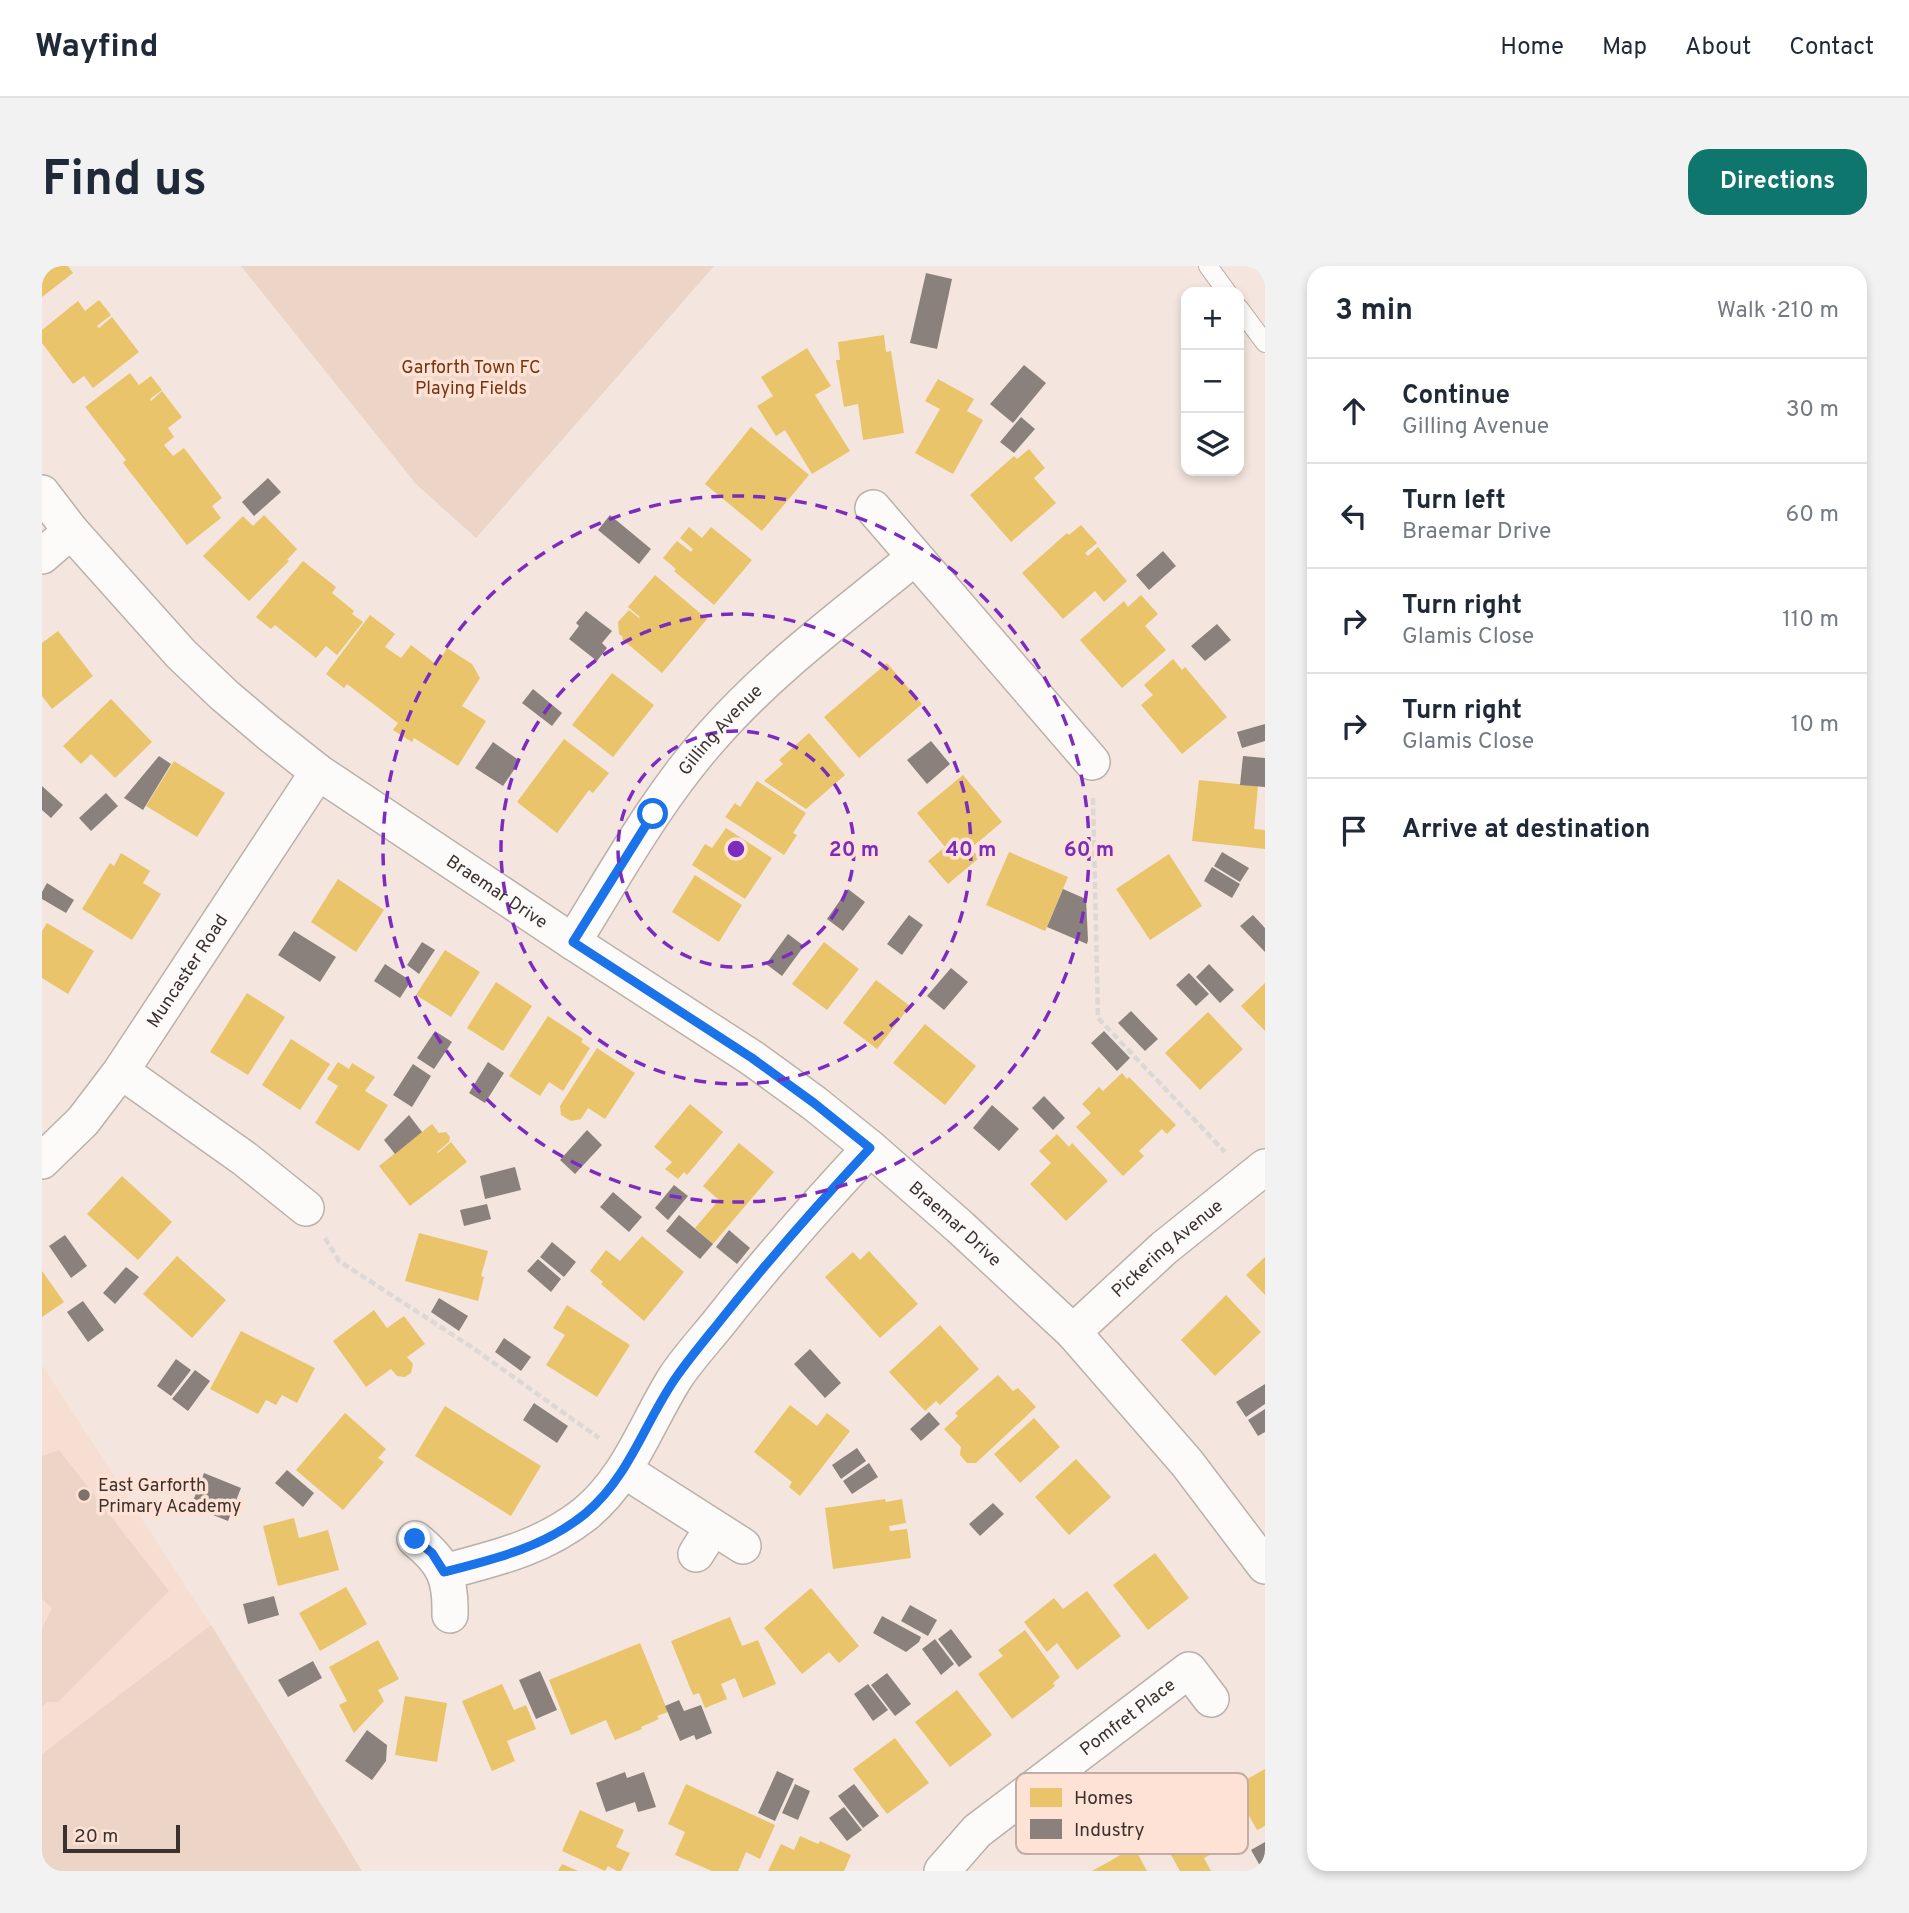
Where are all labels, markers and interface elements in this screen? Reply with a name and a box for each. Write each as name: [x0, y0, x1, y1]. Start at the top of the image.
text: Wayfind: [35, 27, 158, 69]
text: Home: [1500, 33, 1564, 63]
text: Map: [1602, 33, 1647, 63]
text: About: [1685, 33, 1751, 63]
text: Contact: [1789, 33, 1874, 63]
button: Directions: [1688, 149, 1867, 215]
text: Find us: [42, 151, 207, 213]
map controls: [1181, 287, 1244, 476]
button: +: [1181, 287, 1244, 350]
text: 3 min: [1335, 293, 1413, 330]
text: Walk · 210 m: [1717, 297, 1839, 326]
button: −: [1181, 350, 1244, 413]
park label: Garforth Town FC Playing Fields: [401, 357, 541, 401]
text: Continue: [1402, 380, 1510, 413]
icon: ahead: [1335, 392, 1373, 430]
text: 30 m: [1786, 396, 1839, 425]
button: layers: [1181, 413, 1244, 476]
text: Gilling Avenue: [1402, 413, 1549, 442]
text: Turn left: [1402, 485, 1506, 518]
icon: left: [1335, 497, 1373, 535]
text: 60 m: [1786, 501, 1839, 530]
text: Braemar Drive: [1402, 518, 1551, 547]
text: Turn right: [1402, 590, 1522, 623]
icon: right: [1335, 602, 1373, 640]
text: 110 m: [1782, 606, 1839, 635]
text: Glamis Close: [1402, 623, 1534, 652]
street label: Gilling Avenue: [674, 680, 768, 781]
text: Turn right: [1402, 695, 1522, 728]
icon: right: [1335, 707, 1373, 745]
text: 10 m: [1791, 711, 1839, 740]
text: Glamis Close: [1402, 728, 1534, 757]
route start: [637, 798, 668, 829]
icon: arrive: [1335, 812, 1373, 850]
text: Arrive at destination: [1402, 814, 1650, 847]
centre of rings: [724, 837, 748, 861]
text: 20 m: [829, 837, 879, 864]
text: 40 m: [946, 837, 996, 864]
text: 60 m: [1064, 837, 1114, 864]
street label: Braemar Drive: [441, 851, 551, 935]
street label: Muncaster Road: [143, 911, 234, 1033]
street label: Braemar Drive: [903, 1177, 1005, 1272]
street label: Pickering Avenue: [1108, 1195, 1228, 1303]
place label: East Garforth Primary Academy: [98, 1475, 241, 1519]
marker: East Garforth Primary Academy: [76, 1487, 92, 1503]
route end: [399, 1523, 430, 1554]
street label: Pomfret Place: [1076, 1674, 1181, 1762]
legend: [1016, 1773, 1248, 1854]
text: Homes: [1074, 1787, 1133, 1811]
text: Industry: [1074, 1819, 1144, 1843]
scale bar: [63, 1822, 180, 1854]
text: 20 m: [74, 1825, 118, 1849]

